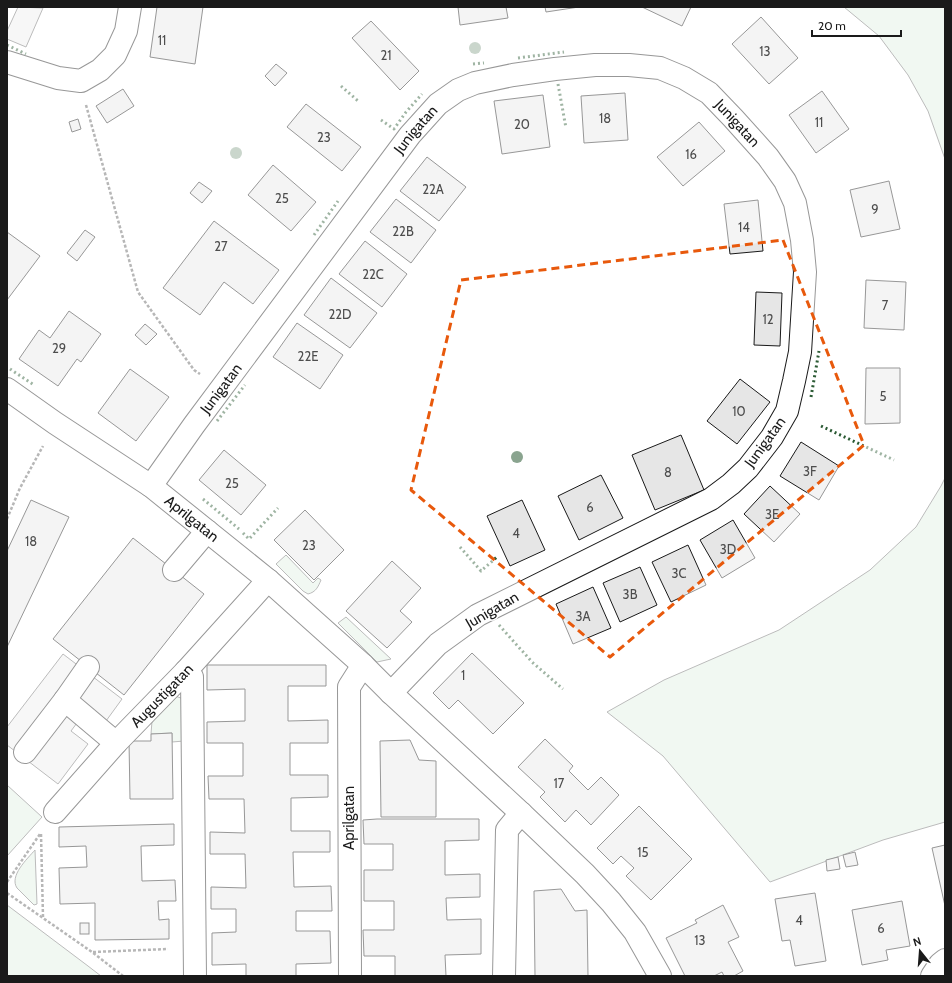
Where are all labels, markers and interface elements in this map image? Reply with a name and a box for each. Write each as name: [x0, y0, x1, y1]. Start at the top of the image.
scale bar: [812, 12, 901, 38]
text: 20 m: [818, 18, 846, 33]
house number: 11: [158, 32, 166, 48]
house number: 13: [759, 43, 771, 59]
house number: 21: [380, 47, 392, 63]
street label: Junigatan: [710, 95, 764, 151]
street label: Junigatan: [389, 102, 441, 158]
house number: 18: [599, 110, 611, 126]
house number: 11: [815, 114, 823, 130]
house number: 20: [514, 116, 530, 132]
house number: 23: [317, 129, 331, 145]
house number: 16: [685, 146, 697, 162]
house number: 22A: [422, 181, 444, 197]
house number: 25: [275, 190, 289, 206]
house number: 9: [871, 201, 879, 217]
house number: 14: [738, 219, 750, 235]
house number: 22B: [392, 223, 414, 239]
house number: 27: [214, 238, 228, 254]
house number: 22C: [362, 266, 384, 282]
house number: 7: [882, 297, 889, 313]
house number: 22D: [328, 306, 352, 322]
house number: 12: [762, 311, 774, 327]
house number: 29: [52, 340, 66, 356]
house number: 22E: [298, 348, 318, 364]
street label: Junigatan: [196, 360, 246, 418]
house number: 5: [879, 388, 887, 404]
house number: 10: [732, 403, 746, 419]
street label: Junigatan: [740, 413, 789, 472]
house number: 3F: [803, 463, 817, 479]
house number: 8: [664, 464, 672, 480]
house number: 25: [225, 475, 239, 491]
street label: Aprilgatan: [161, 492, 223, 546]
house number: 6: [586, 499, 594, 515]
house number: 3E: [765, 506, 779, 522]
house number: 4: [512, 525, 520, 541]
house number: 18: [25, 533, 37, 549]
house number: 23: [302, 537, 316, 553]
house number: 3D: [720, 541, 736, 557]
house number: 3C: [671, 565, 687, 581]
house number: 3B: [623, 586, 638, 602]
street label: Junigatan: [461, 588, 522, 633]
house number: 3A: [575, 608, 591, 624]
street label: Augustigatan: [127, 660, 197, 731]
house number: 1: [461, 667, 465, 683]
house number: 17: [554, 775, 565, 791]
street label: Aprilgatan: [340, 786, 358, 850]
house number: 15: [637, 844, 649, 860]
house number: 4: [795, 912, 803, 928]
house number: 6: [877, 920, 885, 936]
north arrow: [900, 931, 940, 971]
house number: 13: [694, 932, 706, 948]
text: N: [911, 934, 923, 949]

